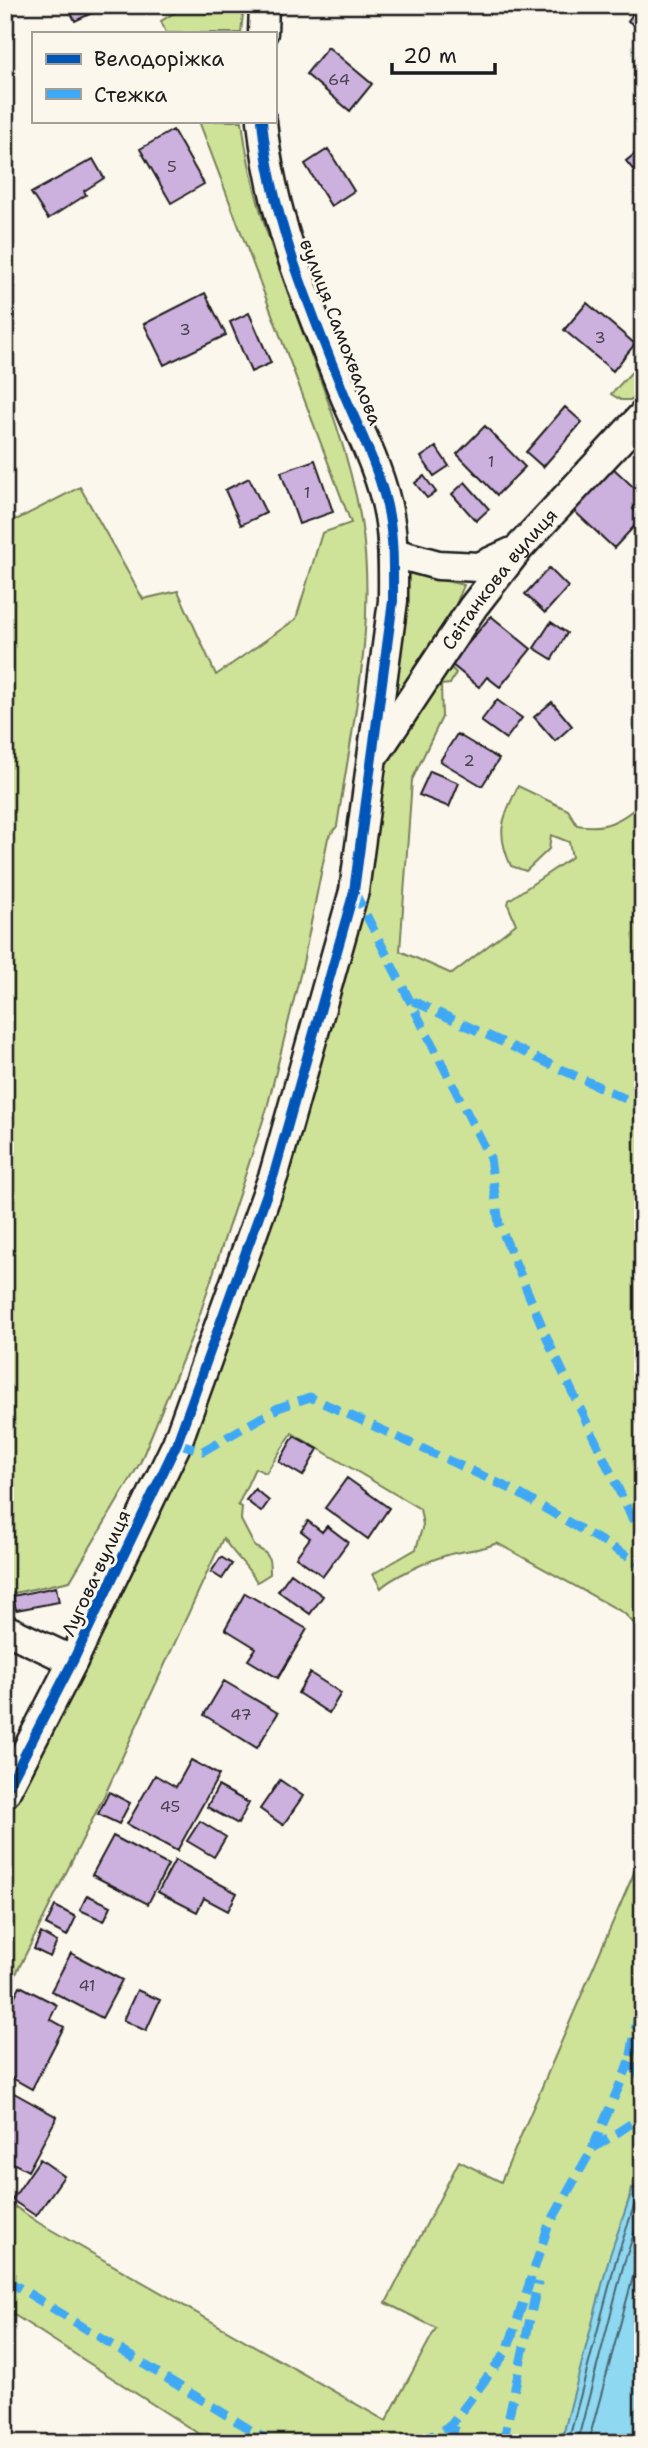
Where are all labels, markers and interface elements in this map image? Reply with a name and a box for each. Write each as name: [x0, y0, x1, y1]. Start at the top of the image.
legend: [32, 32, 276, 122]
scale bar: [392, 32, 496, 76]
text: 20 m: [403, 42, 457, 70]
text: Велодоріжка: [94, 45, 224, 73]
house number: 64: [328, 69, 350, 90]
text: Стежка: [94, 81, 167, 109]
house number: 5: [167, 156, 177, 177]
street label: вулиця Самохвалова: [294, 235, 388, 429]
house number: 3: [179, 319, 191, 340]
house number: 3: [594, 327, 606, 348]
house number: 1: [488, 451, 494, 472]
house number: 1: [304, 482, 310, 503]
street label: Світанкова вулиця: [436, 503, 563, 654]
house number: 2: [463, 750, 475, 771]
street label: Лугова вулиця: [56, 1506, 136, 1640]
house number: 47: [230, 1704, 252, 1725]
house number: 45: [160, 1796, 180, 1817]
house number: 41: [78, 1975, 96, 1996]

